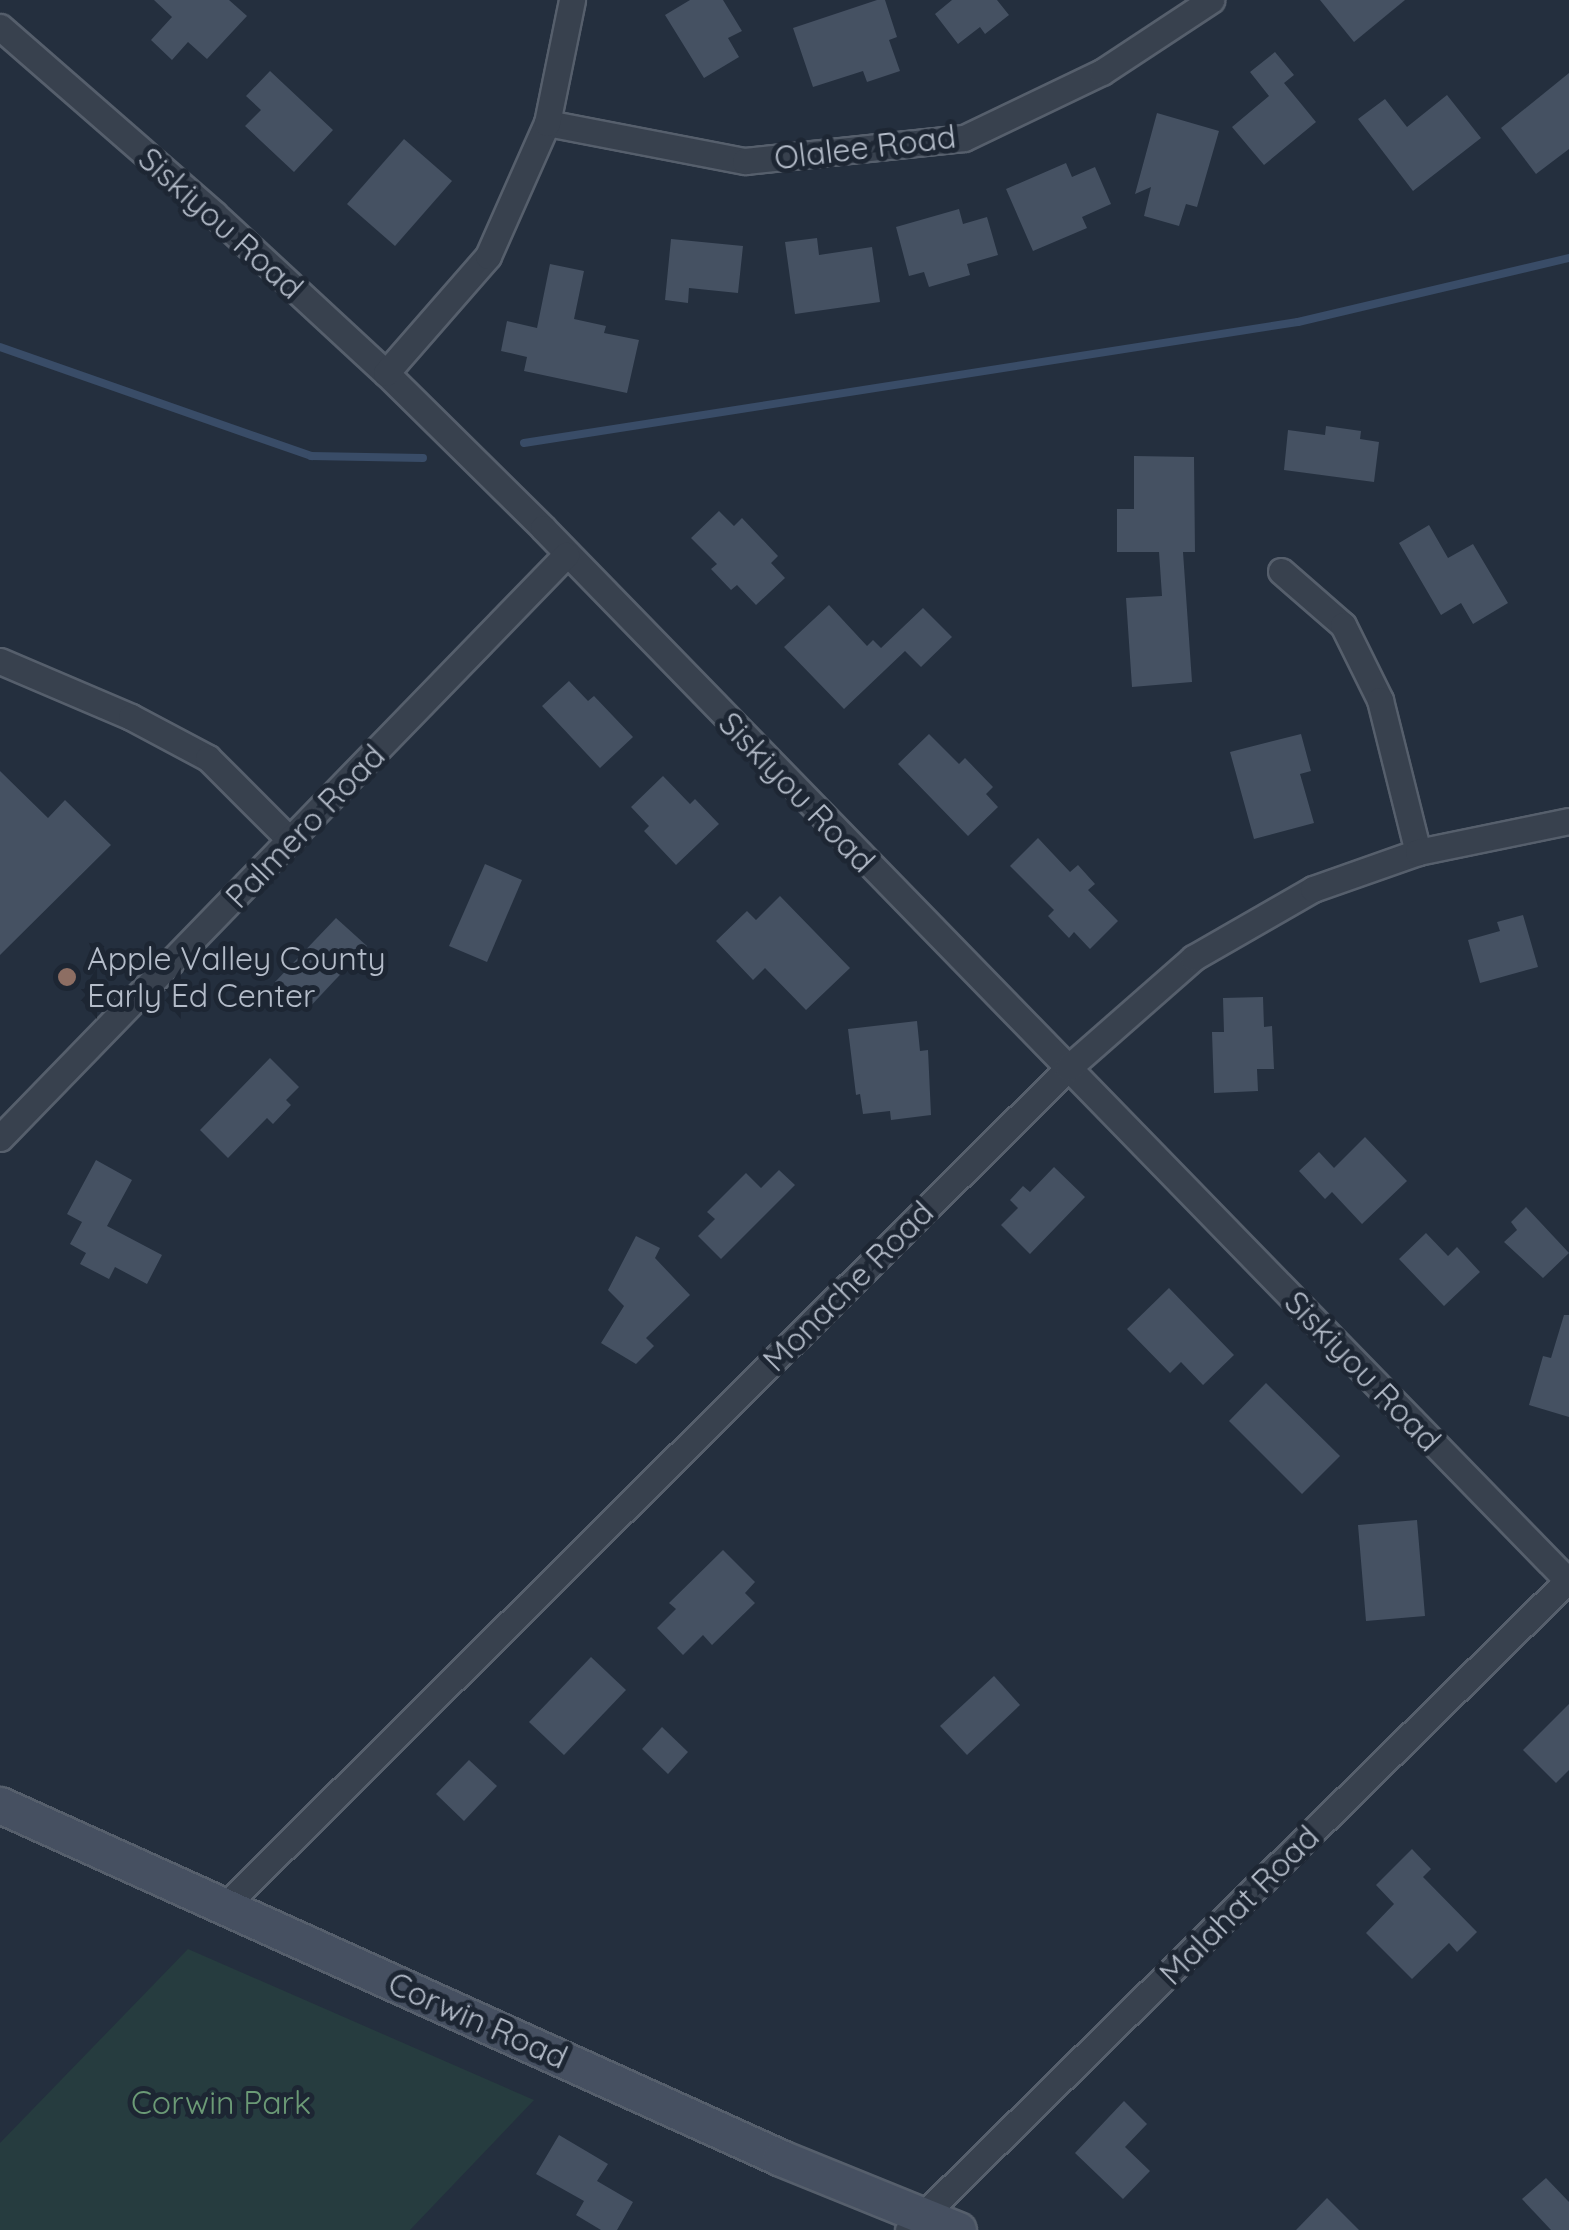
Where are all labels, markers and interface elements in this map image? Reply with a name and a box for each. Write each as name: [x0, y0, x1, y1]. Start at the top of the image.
street label: Olalee Road: [772, 117, 958, 177]
street label: Siskiyou Road: [131, 139, 311, 307]
street label: Siskiyou Road: [711, 704, 883, 880]
street label: Palmero Road: [218, 736, 392, 916]
place label: Apple Valley County Early Ed Center: [87, 940, 386, 1015]
marker: Apple Valley County Early Ed Center: [56, 966, 78, 988]
street label: Monache Road: [755, 1193, 941, 1379]
street label: Siskiyou Road: [1277, 1283, 1449, 1459]
street label: Malahat Road: [1151, 1817, 1327, 1993]
street label: Corwin Road: [383, 1963, 573, 2077]
park label: Corwin Park: [131, 2083, 311, 2121]

